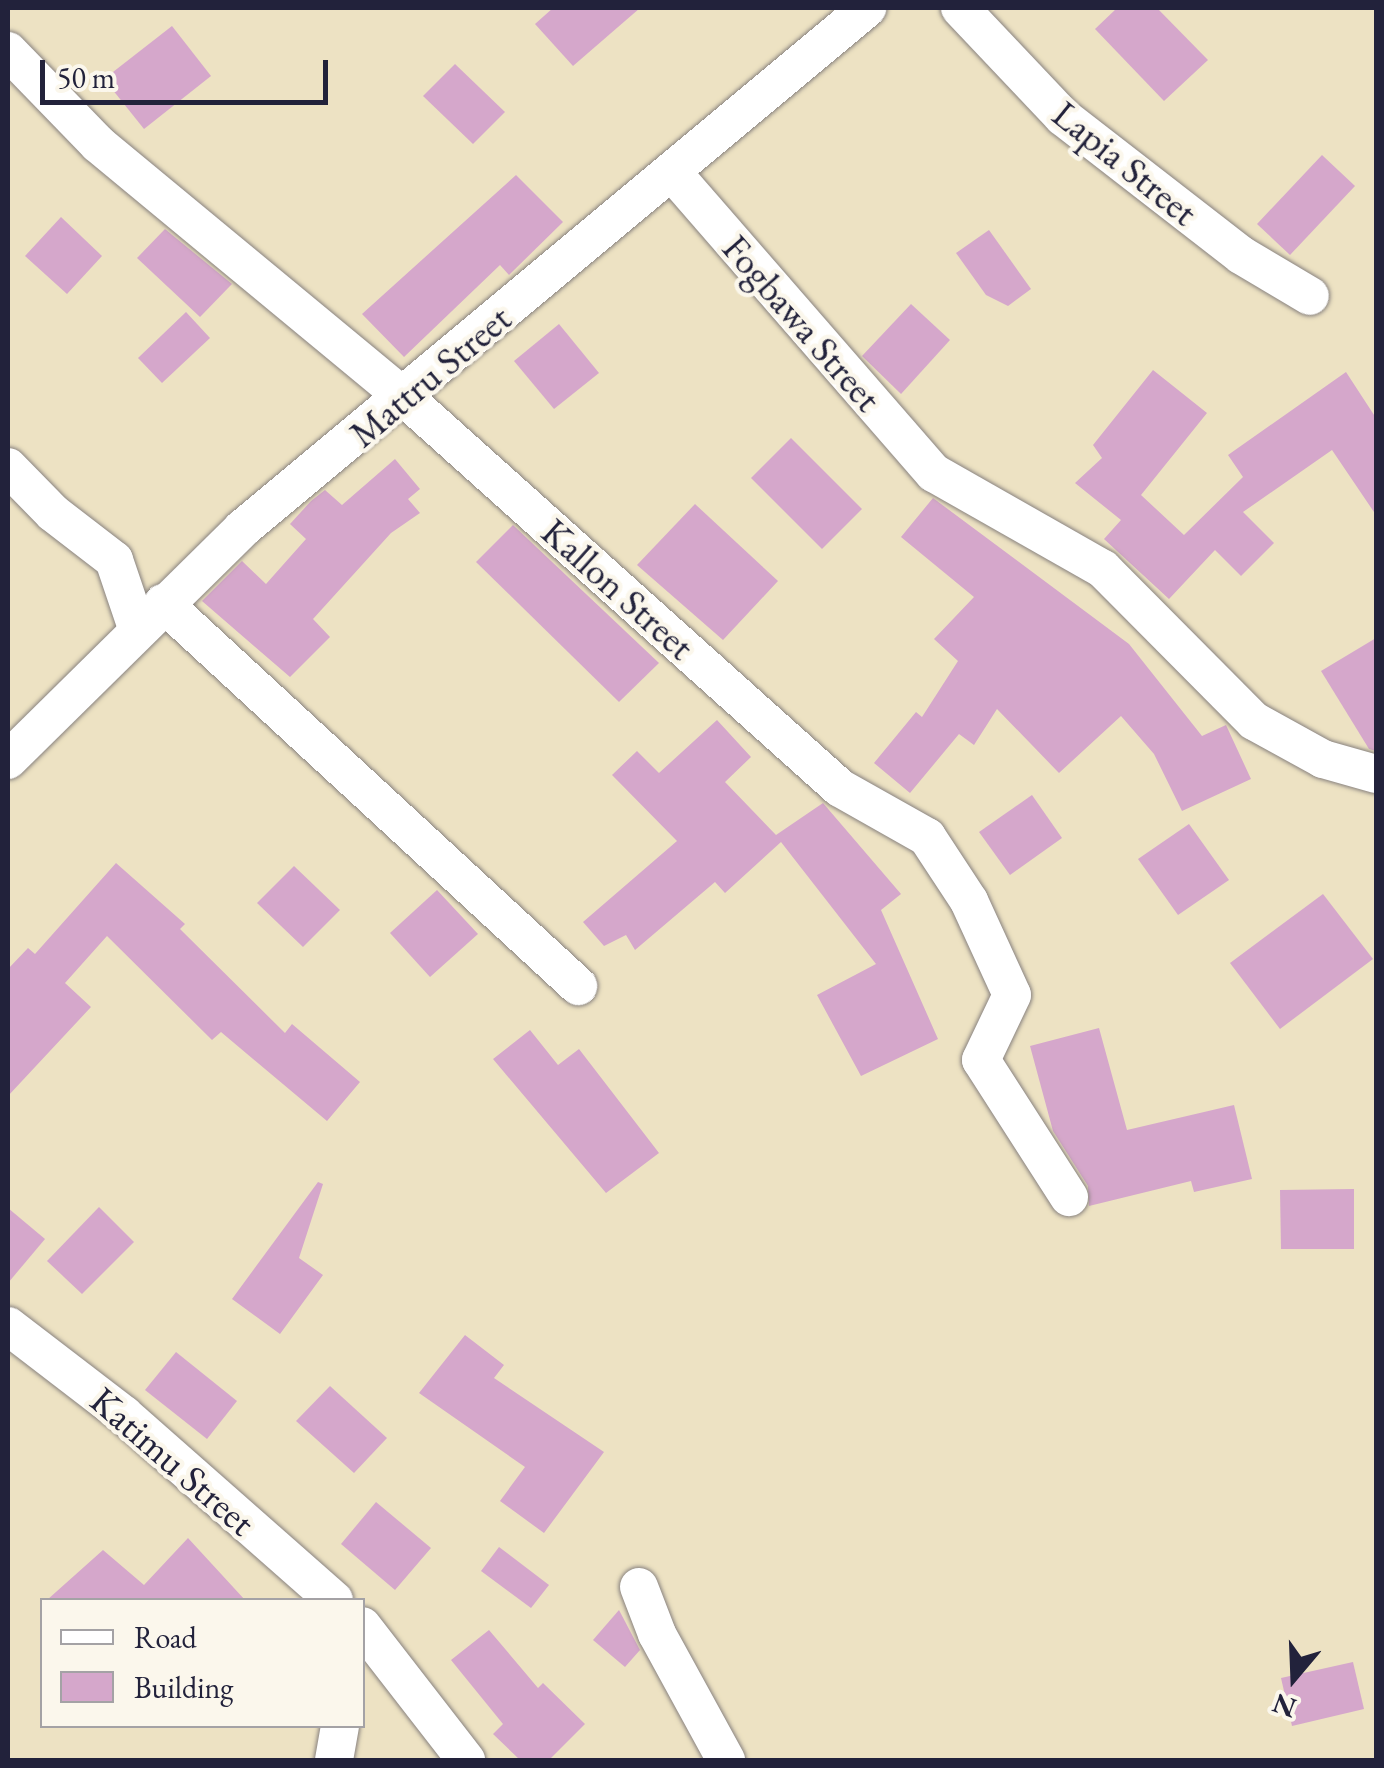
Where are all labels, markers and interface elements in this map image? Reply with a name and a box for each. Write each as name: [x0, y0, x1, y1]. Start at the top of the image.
scale bar: [45, 40, 332, 102]
text: 50 m: [57, 58, 115, 97]
street label: Lapia Street: [1044, 91, 1206, 235]
street label: Fogbawa Street: [713, 226, 891, 420]
street label: Mattru Street: [340, 295, 520, 457]
street label: Kallon Street: [532, 509, 704, 669]
street label: Katimu Street: [81, 1377, 265, 1545]
legend: [40, 1598, 365, 1728]
text: Road: [134, 1618, 197, 1657]
north arrow: [1244, 1628, 1344, 1728]
text: Building: [134, 1668, 233, 1707]
text: N: [1268, 1686, 1301, 1727]

